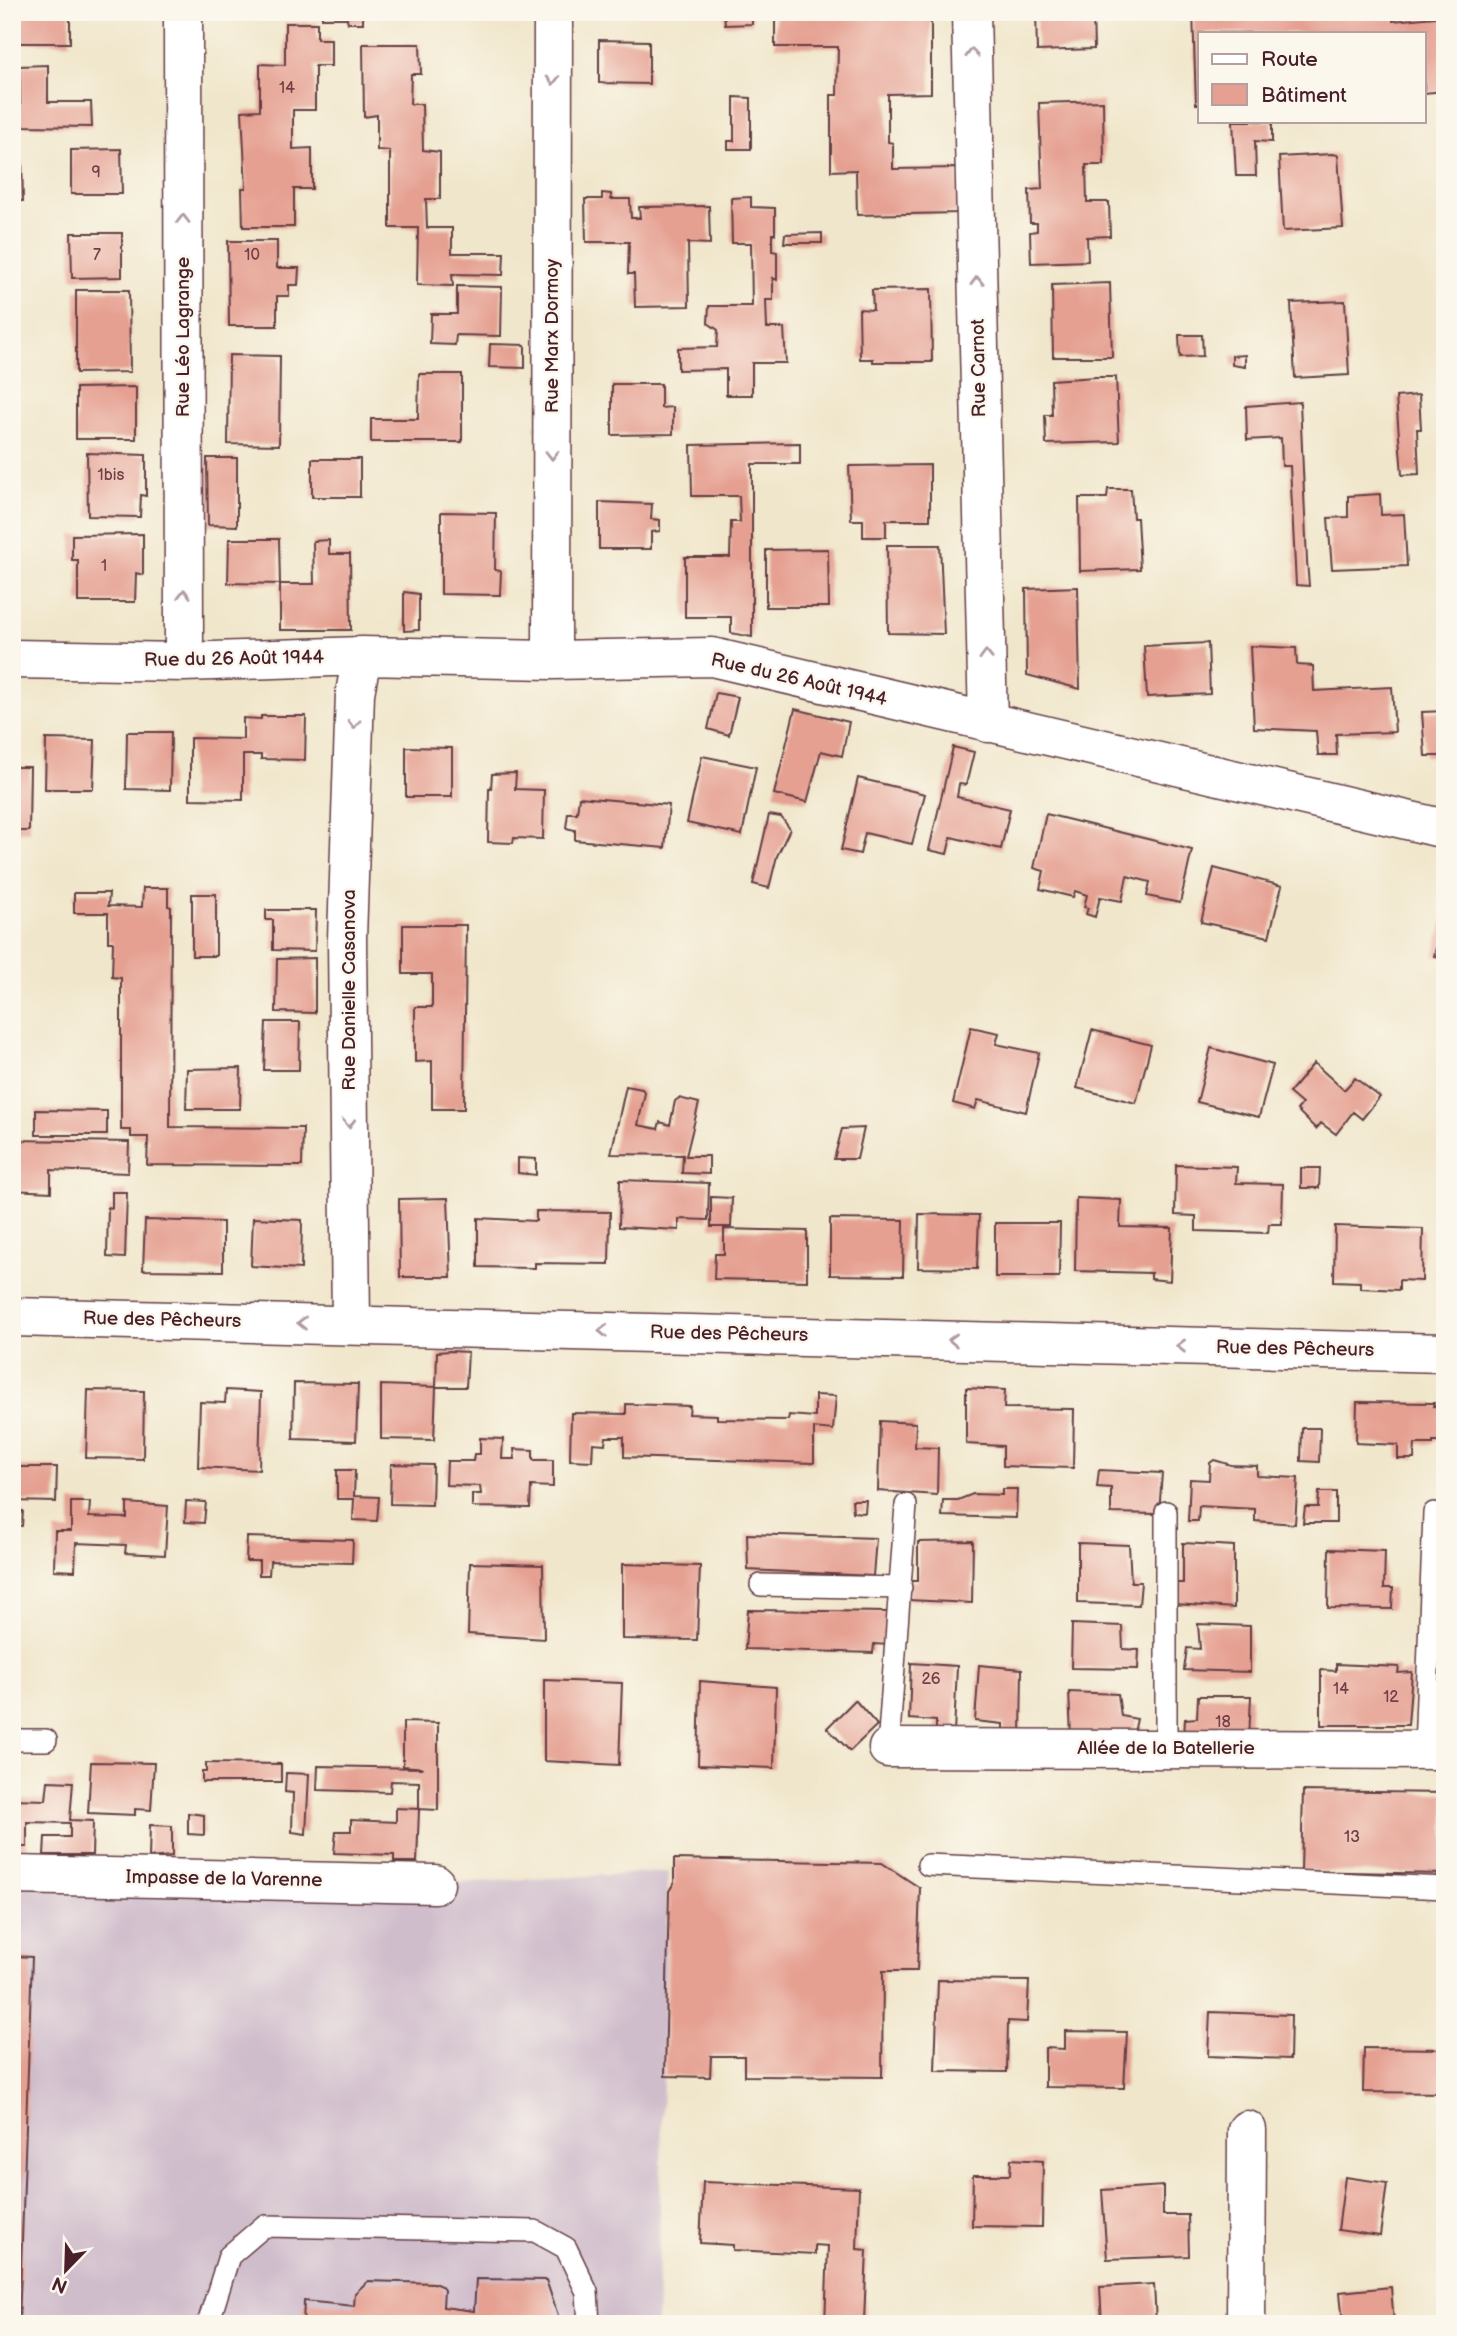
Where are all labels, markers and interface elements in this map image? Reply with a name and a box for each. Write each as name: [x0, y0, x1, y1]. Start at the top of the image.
legend: [1198, 32, 1426, 122]
text: Route: [1261, 47, 1318, 72]
one-way arrow: [964, 48, 980, 58]
one-way arrow: [545, 76, 561, 86]
house number: 14: [279, 79, 295, 98]
text: Bâtiment: [1261, 83, 1347, 108]
house number: 9: [91, 163, 101, 182]
one-way arrow: [175, 214, 191, 224]
house number: 7: [93, 246, 101, 265]
house number: 10: [244, 246, 260, 265]
street label: Rue Léo Lagrange: [172, 257, 195, 417]
street label: Rue Marx Dormoy: [541, 258, 564, 413]
one-way arrow: [970, 275, 985, 286]
street label: Rue Carnot: [967, 318, 991, 418]
one-way arrow: [544, 450, 560, 461]
house number: 1bis: [98, 466, 125, 485]
house number: 1: [101, 557, 107, 576]
one-way arrow: [176, 588, 192, 599]
street label: Rue du 26 Août 1944: [144, 646, 325, 672]
street label: Rue du 26 Août 1944: [709, 649, 890, 712]
one-way arrow: [979, 649, 994, 660]
one-way arrow: [347, 719, 362, 730]
street label: Rue Danielle Casanova: [338, 889, 361, 1091]
one-way arrow: [341, 1118, 357, 1129]
street label: Rue des Pêcheurs: [83, 1307, 241, 1333]
one-way arrow: [297, 1316, 308, 1331]
street label: Rue des Pêcheurs: [650, 1321, 808, 1347]
one-way arrow: [598, 1323, 608, 1339]
one-way arrow: [947, 1332, 958, 1348]
street label: Rue des Pêcheurs: [1216, 1336, 1374, 1362]
one-way arrow: [1175, 1338, 1186, 1353]
house number: 26: [921, 1670, 941, 1689]
house number: 14: [1333, 1680, 1349, 1699]
house number: 12: [1383, 1688, 1399, 1707]
house number: 18: [1215, 1713, 1231, 1732]
street label: Allée de la Batellerie: [1077, 1737, 1255, 1760]
house number: 13: [1344, 1828, 1360, 1847]
street label: Impasse de la Varenne: [125, 1866, 323, 1892]
north arrow: [32, 2234, 102, 2304]
text: N: [49, 2271, 71, 2298]

